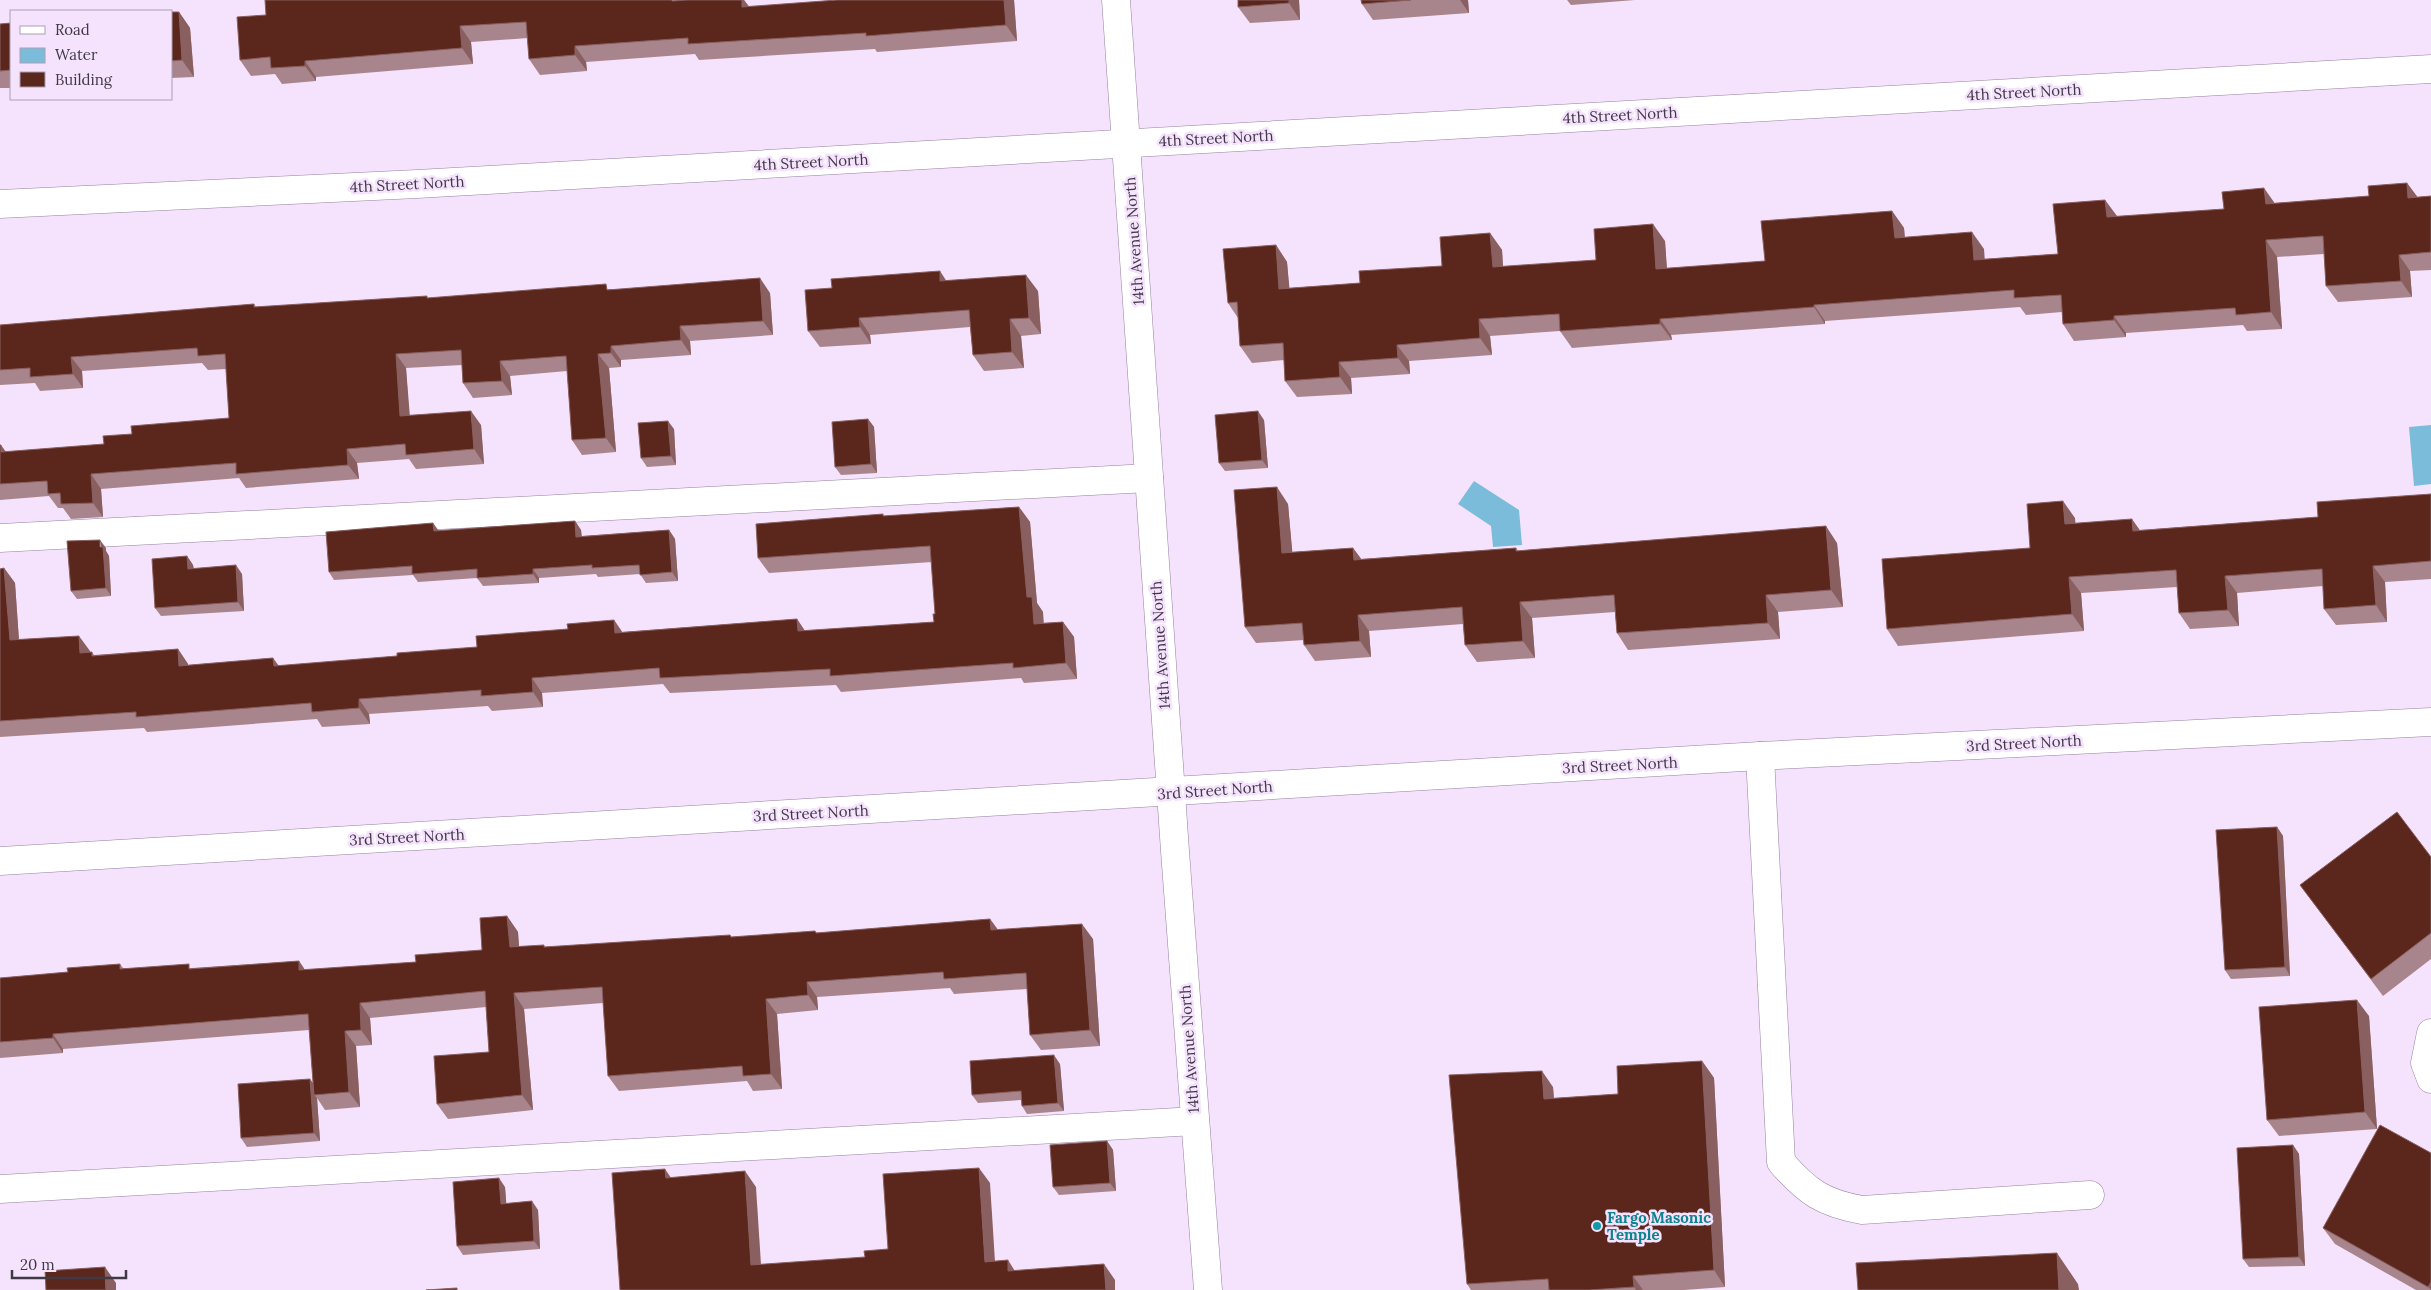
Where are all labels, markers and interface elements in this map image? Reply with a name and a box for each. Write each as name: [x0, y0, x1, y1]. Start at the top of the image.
legend: [10, 10, 172, 100]
text: Road: [55, 20, 90, 39]
text: Water: [55, 45, 98, 64]
text: Building: [55, 70, 113, 89]
street label: 4th Street North: [1966, 80, 2082, 104]
street label: 4th Street North: [1562, 103, 1678, 127]
street label: 4th Street North: [1158, 126, 1274, 150]
street label: 4th Street North: [753, 150, 869, 174]
street label: 4th Street North: [349, 172, 465, 196]
street label: 14th Avenue North: [1120, 176, 1148, 306]
street label: 14th Avenue North: [1146, 580, 1174, 710]
street label: 3rd Street North: [1966, 730, 2082, 756]
street label: 3rd Street North: [1562, 752, 1678, 778]
street label: 3rd Street North: [1157, 776, 1273, 804]
street label: 3rd Street North: [753, 800, 869, 826]
street label: 3rd Street North: [349, 824, 465, 850]
street label: 14th Avenue North: [1175, 984, 1203, 1114]
place label: Fargo Masonic Temple: [1607, 1208, 1711, 1244]
marker: Fargo Masonic Temple: [1591, 1220, 1603, 1232]
scale bar: [12, 1248, 126, 1280]
text: 20 m: [20, 1255, 55, 1274]

